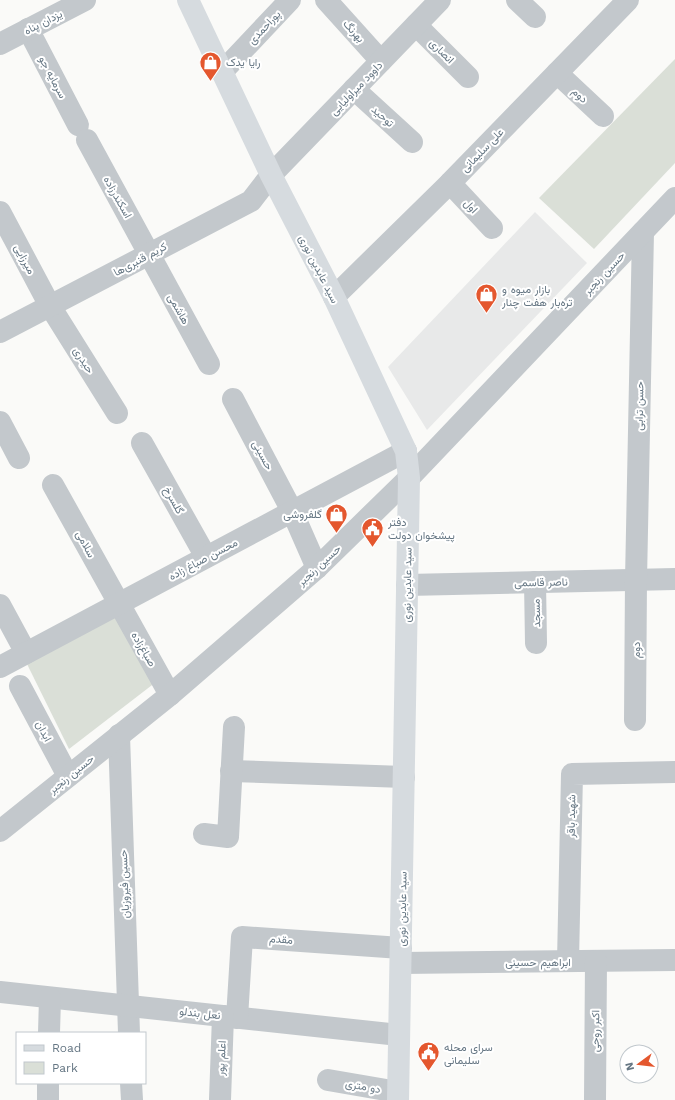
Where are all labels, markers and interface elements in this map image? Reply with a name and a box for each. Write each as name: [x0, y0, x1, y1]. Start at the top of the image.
street label: یزدان پناه: [22, 7, 65, 39]
street label: پوراحمدی: [245, 8, 284, 48]
street label: بهرنگ: [340, 17, 367, 45]
street label: انصاری: [427, 36, 457, 66]
shop icon: رایا یدک: [197, 49, 223, 82]
street label: سرمایه جو: [36, 54, 69, 101]
place label: رایا یدک: [226, 56, 261, 69]
street label: داوود میراولیایی: [327, 59, 385, 118]
street label: دوم: [568, 85, 590, 107]
street label: توحید: [369, 103, 397, 130]
street label: علی سلیمانی: [458, 126, 507, 175]
street label: اسکندرزاده: [101, 174, 134, 220]
street label: اول: [461, 197, 480, 216]
street label: سید عابدین نوری: [296, 233, 342, 306]
street label: کریم قنبری‌ها: [111, 240, 170, 280]
street label: میرزایی: [11, 242, 38, 277]
street label: حسین رنجبر: [580, 249, 628, 298]
shop icon: بازار میوه و تره‌بار هفت چنار: [474, 282, 500, 315]
place label: بازار میوه و تره‌بار هفت چنار: [501, 283, 573, 310]
street label: هاشمی: [165, 292, 192, 327]
street label: حیدری: [70, 345, 97, 376]
street label: حسن ترابی: [633, 381, 646, 431]
street label: حسینی: [249, 438, 276, 472]
street label: گلسرخ: [160, 484, 186, 517]
shop icon: گلفروشی: [324, 501, 350, 534]
place label: گلفروشی: [283, 508, 322, 521]
public building icon: دفتر پیشخوان دولت: [359, 515, 385, 548]
place label: دفتر پیشخوان دولت: [387, 516, 455, 543]
street label: سلامی: [73, 529, 98, 560]
street label: محسن صباغ زاده: [167, 536, 241, 584]
street label: حسین رنجبر: [294, 542, 344, 589]
street label: سید عابدین نوری: [400, 547, 415, 623]
street label: ناصر قاسمی: [514, 576, 568, 589]
street label: مسجد: [530, 598, 543, 627]
street label: صباغ‌زاده: [128, 629, 159, 670]
street label: دوم: [630, 642, 644, 658]
street label: ابدان: [33, 719, 54, 744]
street label: حسین رنجبر: [45, 752, 97, 797]
street label: شهید باقر: [565, 794, 578, 839]
street label: حسین فیروزیان: [117, 849, 132, 918]
street label: سید عابدین نوری: [395, 871, 410, 947]
street label: مقدم: [269, 932, 293, 948]
street label: ابراهیم حسینی: [505, 956, 571, 970]
street label: نعل بندلو: [179, 1005, 221, 1022]
street label: اکبر روحی: [589, 1010, 602, 1052]
legend: [16, 1032, 146, 1084]
street label: اعلم پور: [214, 1040, 230, 1077]
public building icon: سرای محله سلیمانی: [415, 1040, 441, 1073]
text: Road: [52, 1041, 81, 1055]
place label: سرای محله سلیمانی: [444, 1041, 493, 1067]
north arrow: [619, 1044, 659, 1084]
text: Park: [52, 1061, 78, 1075]
text: N: [622, 1061, 637, 1072]
street label: دو متری: [344, 1077, 382, 1096]

